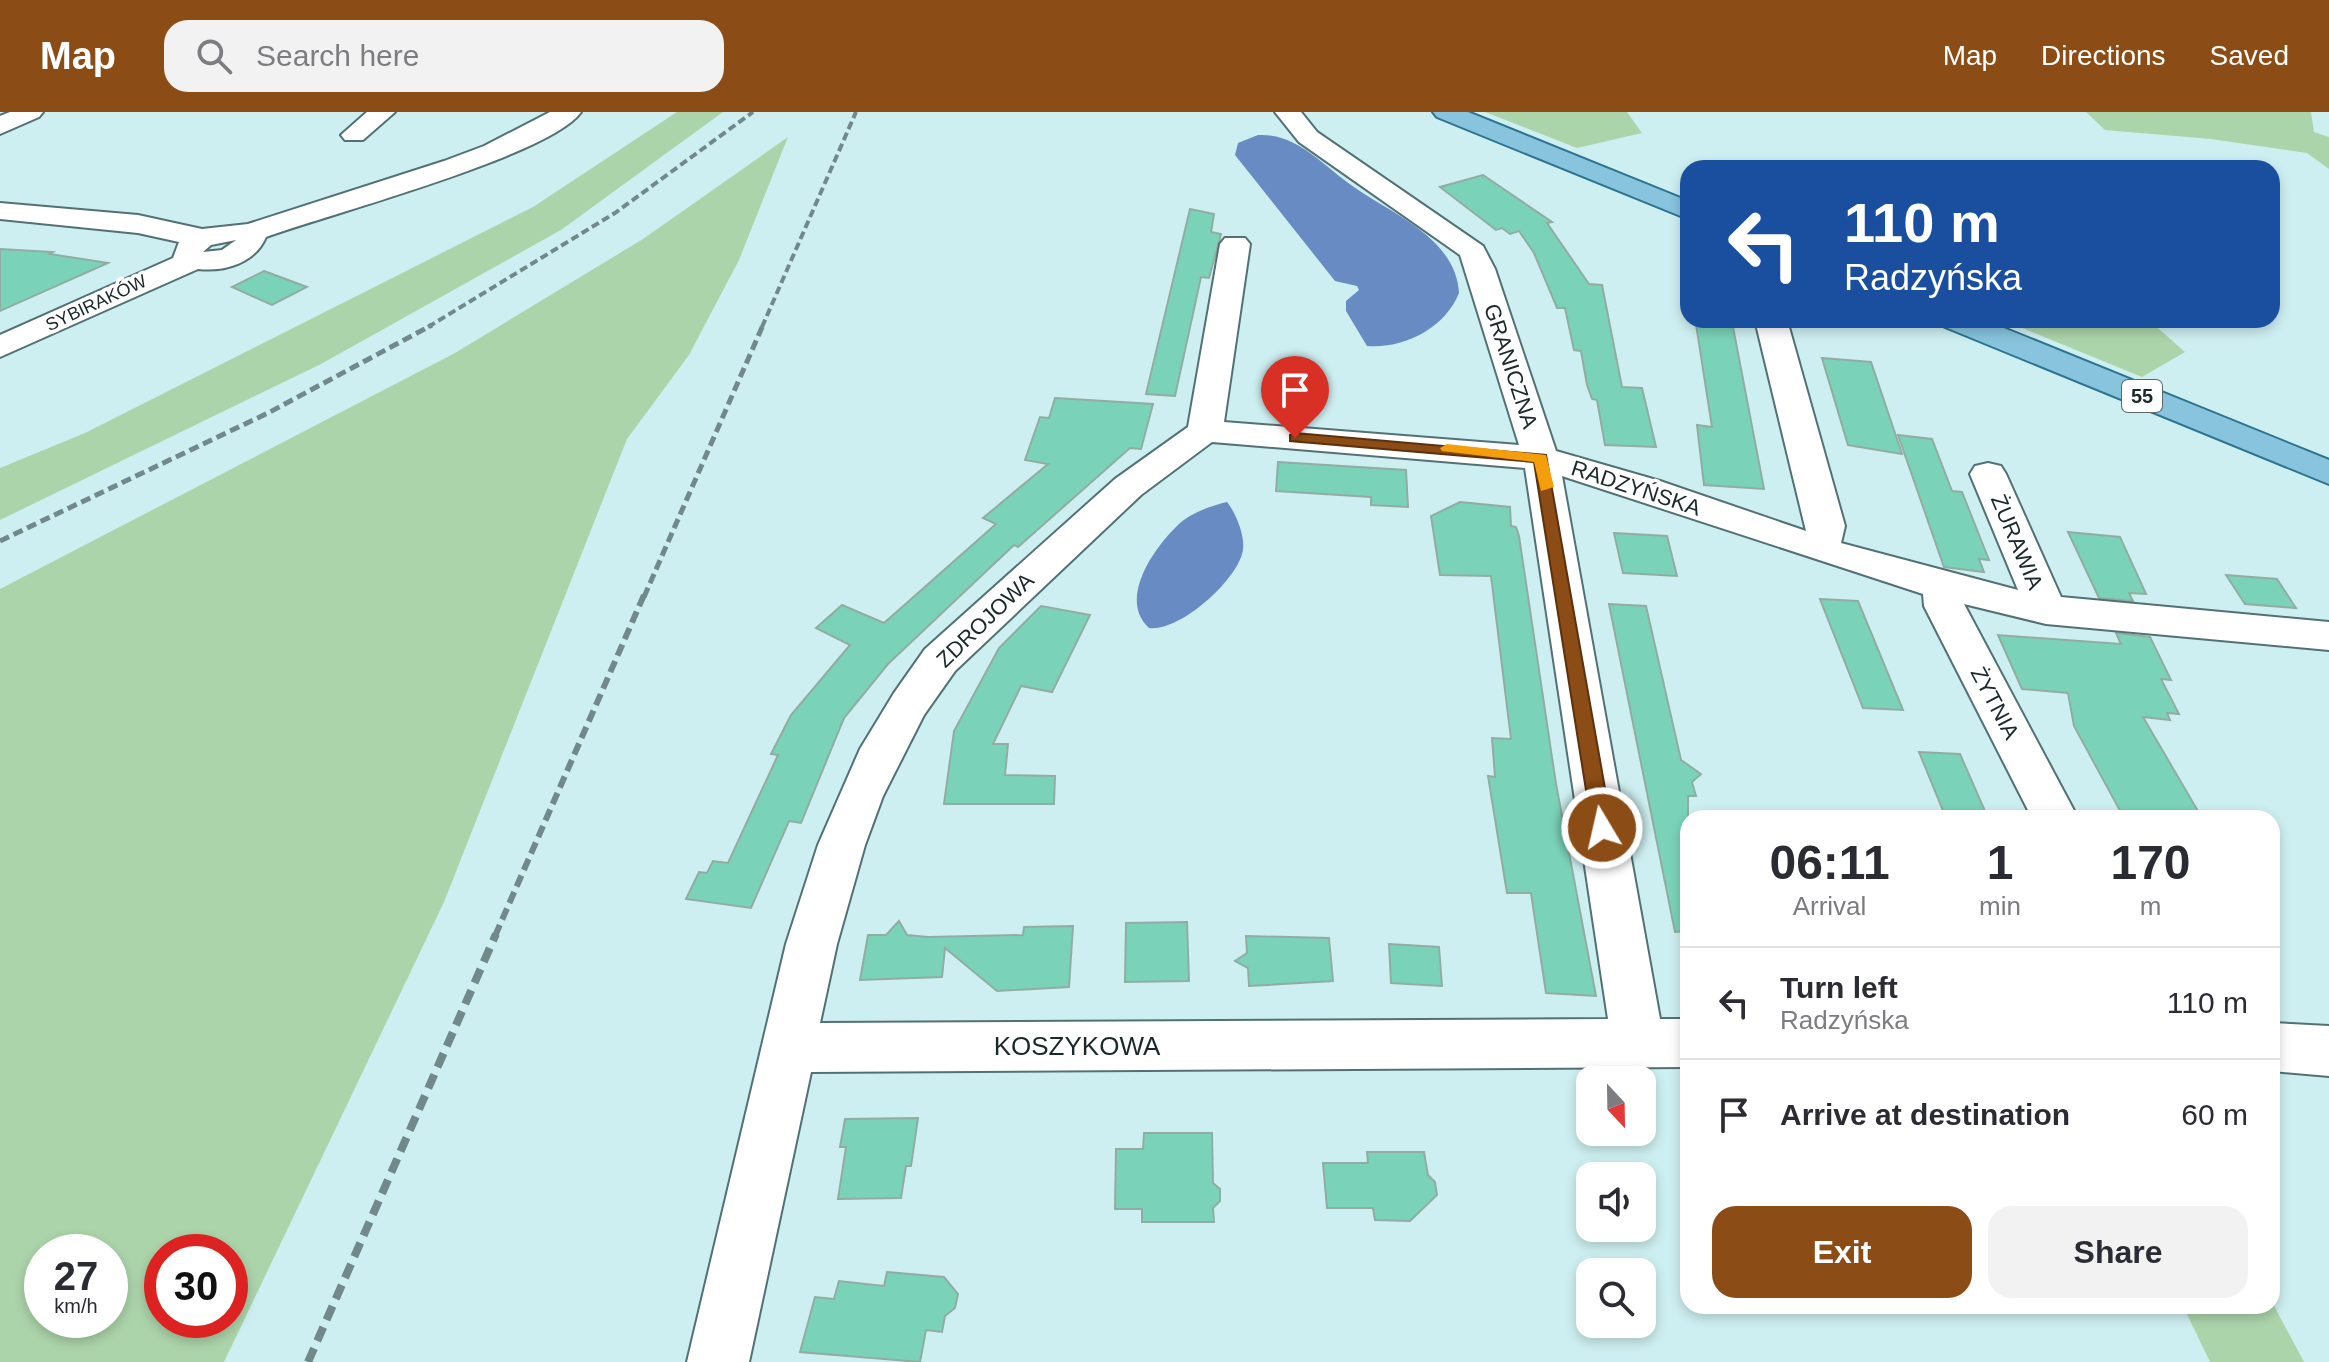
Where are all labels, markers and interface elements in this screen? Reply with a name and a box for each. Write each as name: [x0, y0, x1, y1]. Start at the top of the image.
search box: [164, 20, 724, 92]
icon: search: [192, 34, 236, 78]
text: Map: [40, 35, 116, 77]
text: Search here: [256, 39, 419, 72]
text: Map: [1943, 40, 1997, 71]
text: Directions: [2041, 40, 2166, 71]
text: Saved: [2210, 40, 2289, 71]
text: 110 m: [1844, 191, 2000, 254]
icon: left: [1712, 192, 1816, 296]
text: Radzyńska: [1844, 257, 2022, 298]
street label: SYBIRAKÓW: [42, 270, 150, 335]
street label: GRANICZNA: [1479, 301, 1543, 432]
pin: [1261, 356, 1329, 438]
icon: arrive: [1273, 368, 1317, 412]
road number: 55: [2122, 380, 2162, 412]
street label: RADZYŃSKA: [1568, 455, 1704, 521]
street label: ŻURAWIA: [1986, 491, 2048, 593]
street label: ZDROJOWA: [931, 567, 1039, 672]
street label: ŻYTNIA: [1966, 663, 2025, 744]
position arrow: [1560, 786, 1644, 870]
text: 06:11: [1769, 836, 1890, 889]
text: 1: [1987, 836, 2013, 889]
text: 170: [2110, 836, 2191, 889]
text: Arrival: [1793, 891, 1866, 921]
text: min: [1979, 891, 2021, 921]
text: m: [2140, 891, 2161, 921]
text: Turn left: [1780, 971, 1898, 1004]
icon: left: [1712, 981, 1756, 1025]
text: 110 m: [2167, 986, 2248, 1019]
text: Radzyńska: [1780, 1005, 1909, 1035]
street label: KOSZYKOWA: [994, 1031, 1161, 1061]
north arrow: [1576, 1066, 1656, 1146]
map controls: [1576, 1066, 1656, 1338]
icon: arrive: [1712, 1093, 1756, 1137]
text: Arrive at destination: [1780, 1098, 2070, 1131]
text: 60 m: [2181, 1098, 2248, 1131]
button: sound: [1576, 1162, 1656, 1242]
button: Exit: [1712, 1206, 1972, 1298]
button: Share: [1988, 1206, 2248, 1298]
speed limit sign: 30: [144, 1234, 248, 1338]
text: 27: [54, 1254, 98, 1298]
button: search: [1576, 1258, 1656, 1338]
text: km/h: [54, 1295, 98, 1317]

